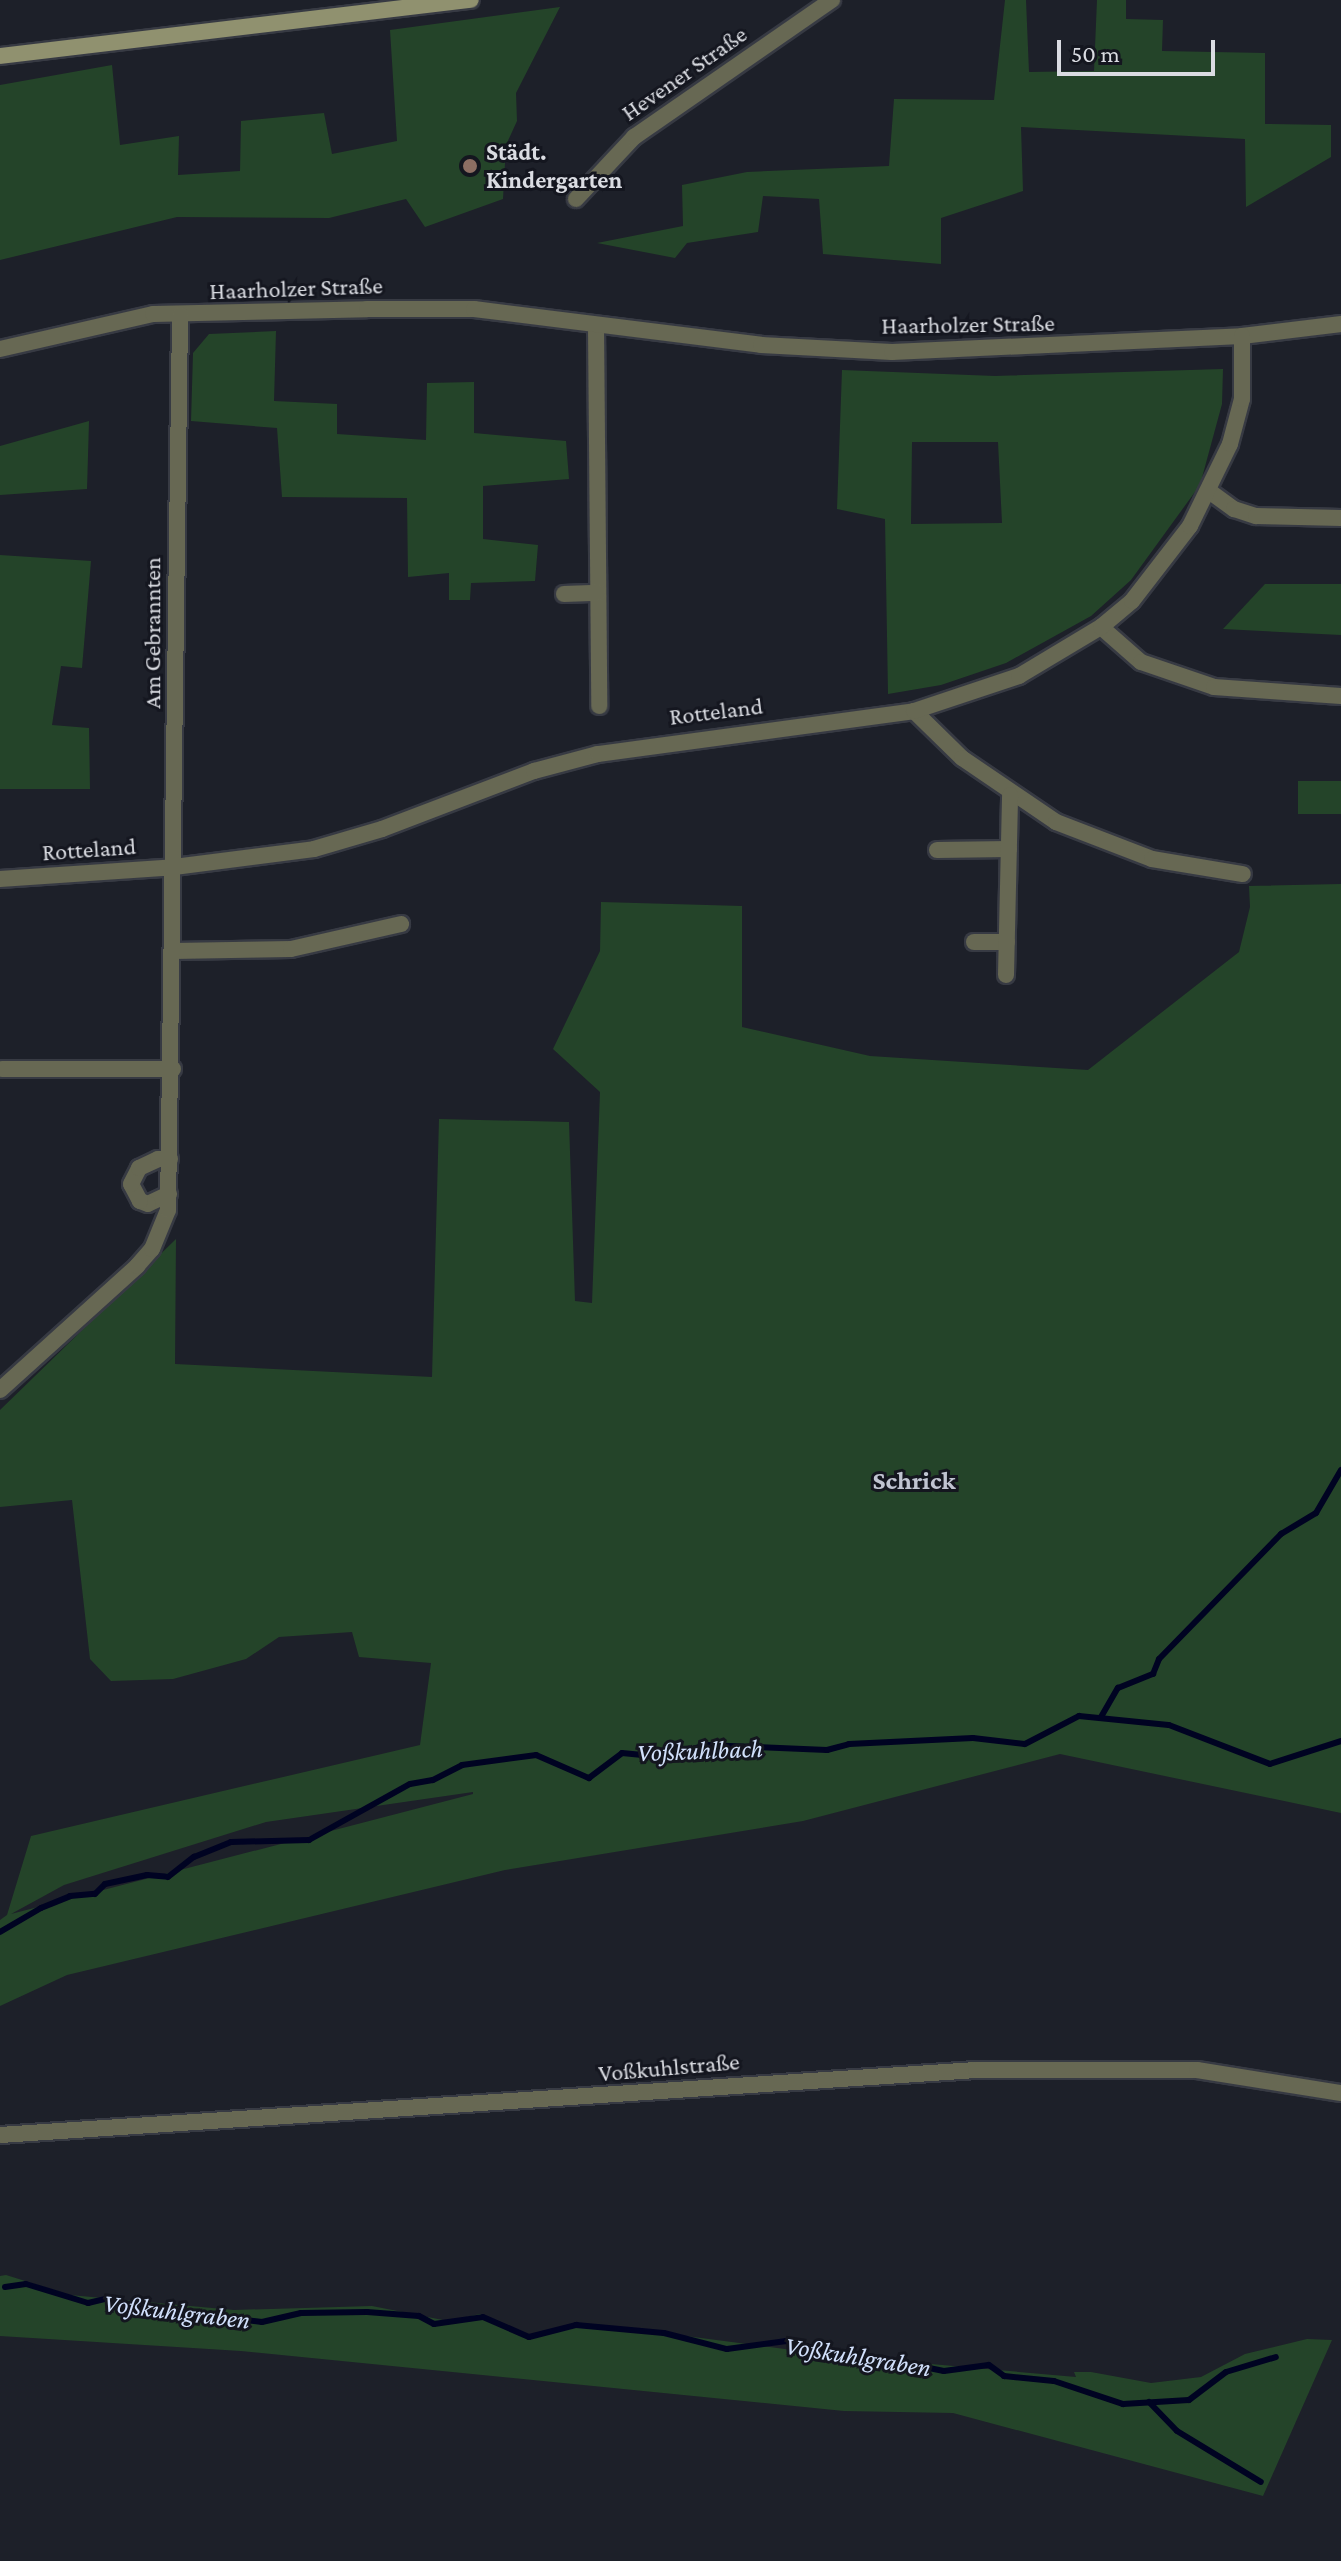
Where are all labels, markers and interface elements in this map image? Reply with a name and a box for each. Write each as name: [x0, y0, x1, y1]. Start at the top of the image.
street label: Hevener Straße: [616, 19, 752, 127]
scale bar: [1061, 24, 1219, 74]
text: 50 m: [1071, 40, 1120, 67]
place label: Städt. Kindergarten: [486, 138, 622, 194]
marker: Städt. Kindergarten: [461, 157, 479, 175]
street label: Haarholzer Straße: [209, 271, 383, 305]
street label: Haarholzer Straße: [881, 308, 1055, 340]
street label: Am Gebrannten: [138, 557, 166, 709]
street label: Rotteland: [668, 691, 764, 731]
street label: Rotteland: [41, 831, 137, 867]
district label: Schrick: [872, 1465, 956, 1497]
water label: Voßkuhlbach: [637, 1733, 763, 1769]
street label: Voßkuhlstraße: [597, 2046, 741, 2088]
water label: Voßkuhlgraben: [102, 2288, 252, 2336]
water label: Voßkuhlgraben: [783, 2330, 933, 2384]

